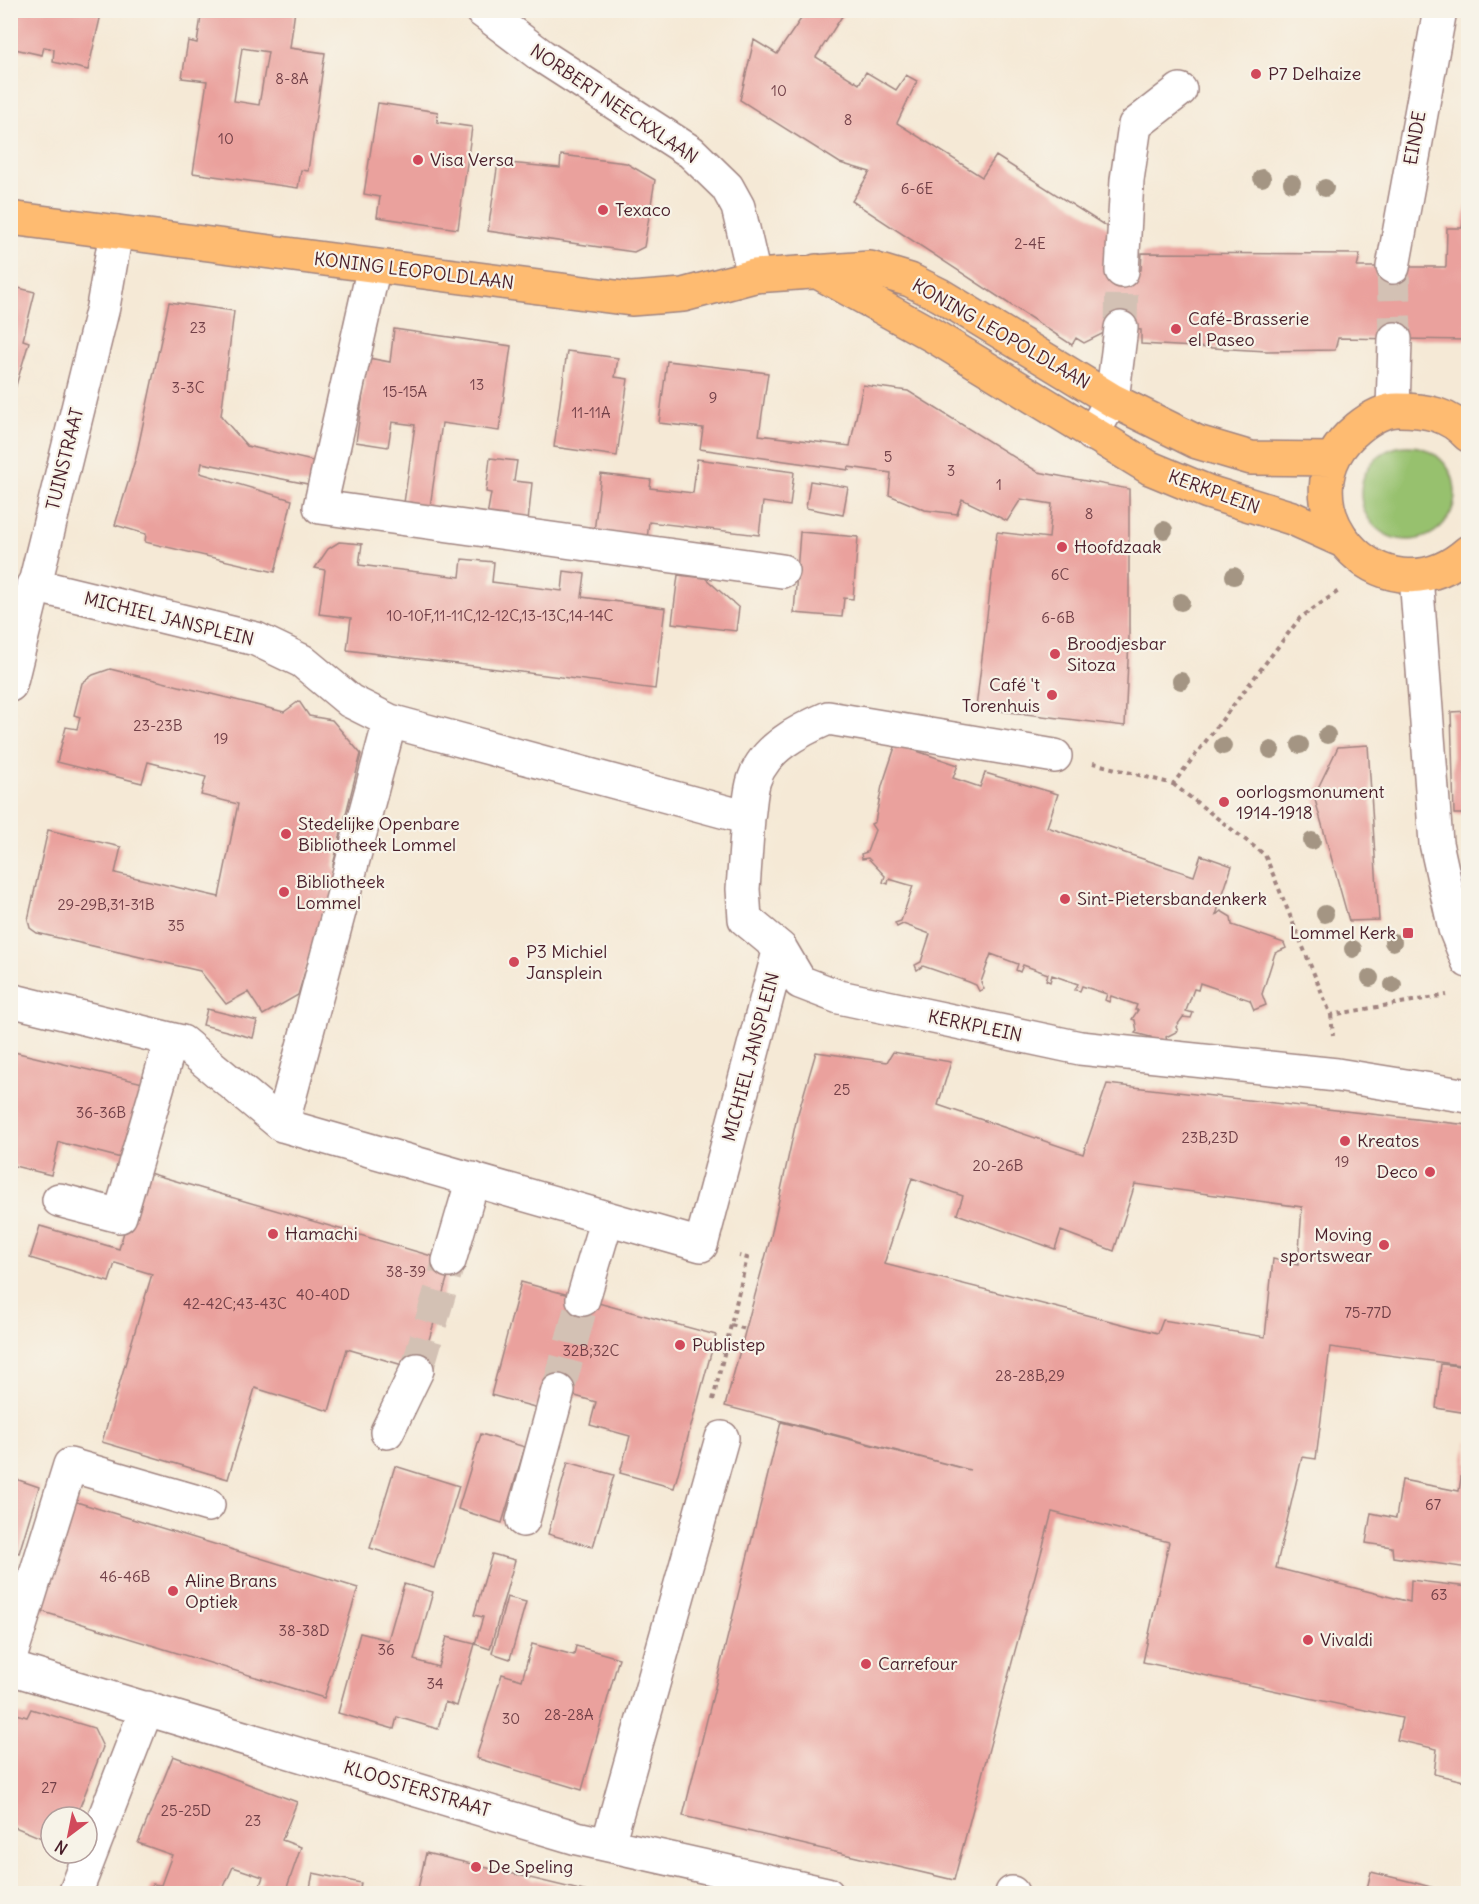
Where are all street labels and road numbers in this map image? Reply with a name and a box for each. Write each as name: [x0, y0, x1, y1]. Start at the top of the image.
street label: NORBERT NEECKXLAAN: [526, 39, 703, 168]
street label: EINDE: [1398, 109, 1431, 167]
street label: KONING LEOPOLDLAAN: [313, 247, 515, 294]
street label: KONING LEOPOLDLAAN: [908, 273, 1094, 394]
street label: TUINSTRAAT: [41, 405, 88, 512]
street label: KERKPLEIN: [1165, 464, 1263, 519]
street label: MICHIEL JANSPLEIN: [82, 586, 256, 651]
street label: MICHIEL JANSPLEIN: [717, 970, 784, 1144]
street label: KERKPLEIN: [926, 1004, 1024, 1047]
street label: KLOOSTERSTRAAT: [341, 1755, 493, 1822]

